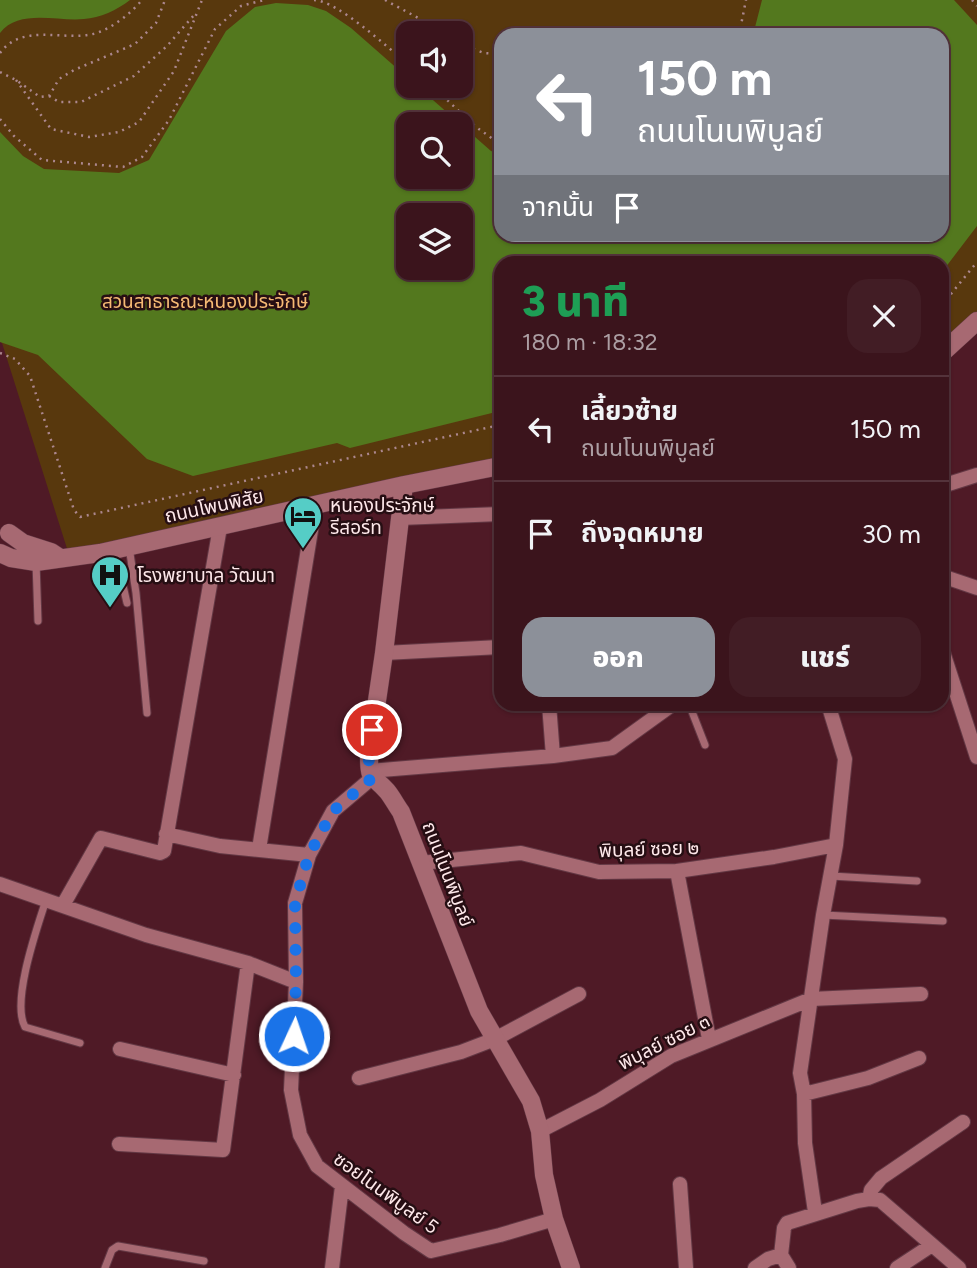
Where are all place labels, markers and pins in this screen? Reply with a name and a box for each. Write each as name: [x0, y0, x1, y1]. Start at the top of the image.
place label: หนองประจักษ์ รีสอร์ท: [330, 494, 435, 539]
hotel icon: หนองประจักษ์ รีสอร์ท: [282, 495, 324, 550]
hospital icon: โรงพยาบาล วัฒนา: [89, 554, 131, 609]
place label: โรงพยาบาล วัฒนา: [137, 564, 275, 587]
pin: [342, 700, 402, 760]

